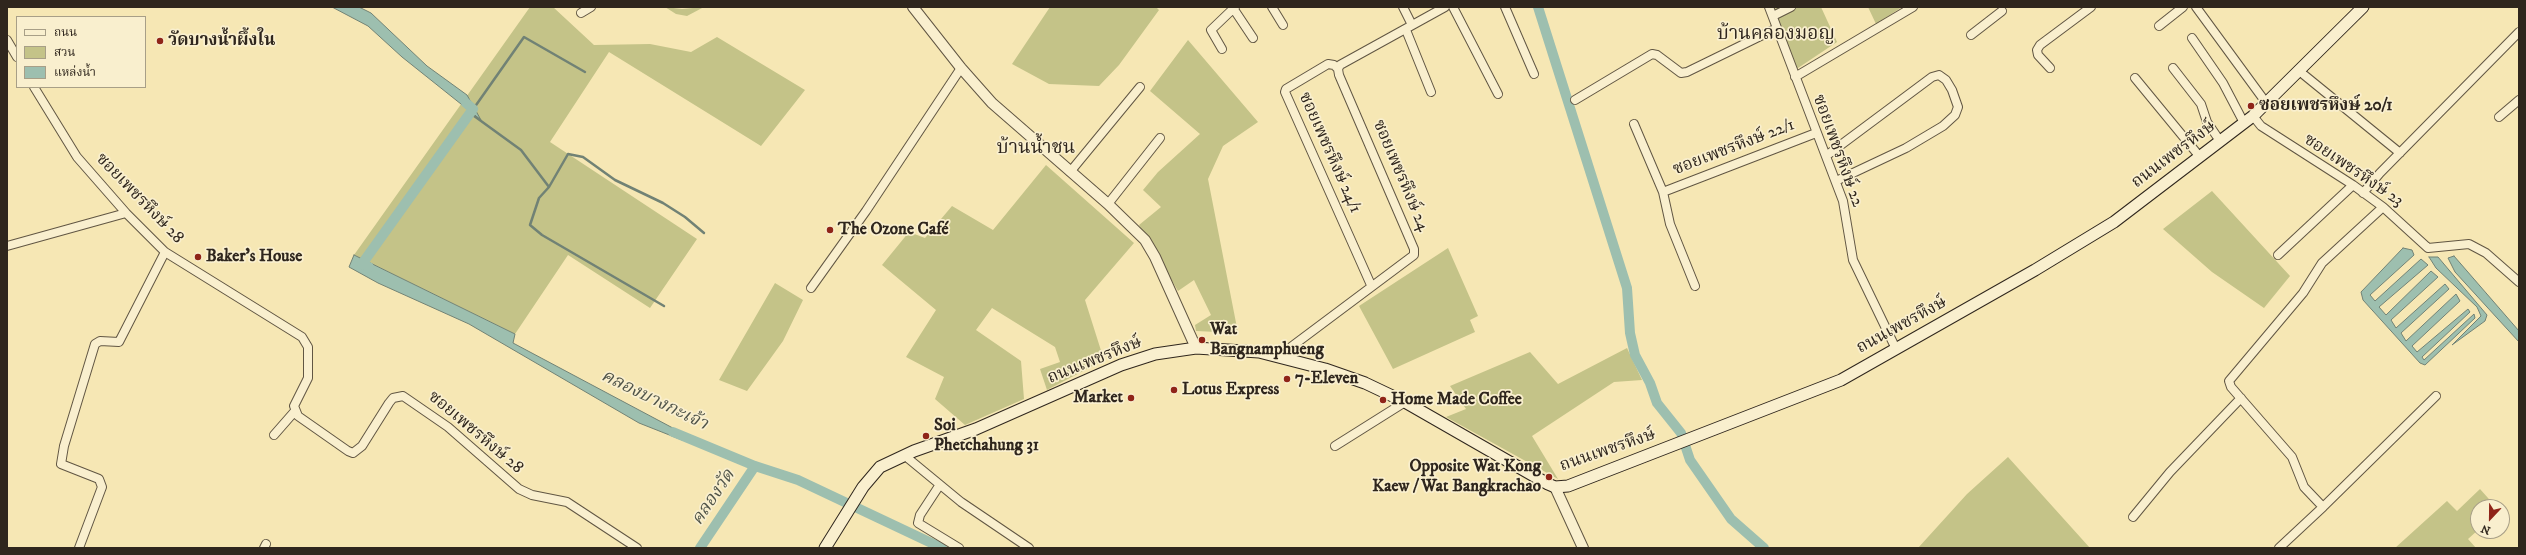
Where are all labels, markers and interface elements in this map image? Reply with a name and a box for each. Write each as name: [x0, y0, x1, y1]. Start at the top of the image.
legend: [16, 16, 146, 88]
district label: บ้านคลองมอญ: [1717, 24, 1835, 46]
text: ถนน: [54, 25, 77, 40]
place label: วัดบางน้ำผึ้งใน: [168, 31, 275, 51]
marker: วัดบางน้ำผึ้งใน: [155, 36, 165, 46]
text: สวน: [54, 45, 75, 60]
text: แหล่งน้ำ: [54, 65, 96, 80]
street label: ซอยเพชรหึงษ์ 24/1: [1293, 89, 1365, 217]
street label: ซอยเพชรหึงษ์ 22: [1807, 92, 1867, 210]
place label: ซอยเพชรหึงษ์ 20/1: [2259, 96, 2392, 116]
marker: ซอยเพชรหึงษ์ 20/1: [2246, 101, 2256, 111]
street label: ซอยเพชรหึงษ์ 22/1: [1670, 115, 1798, 181]
street label: ซอยเพชรหึงษ์ 24: [1367, 117, 1433, 235]
street label: ถนนเพชรหึงษ์: [2128, 117, 2220, 193]
street label: ซอยเพชรหึงษ์ 23: [2299, 130, 2407, 212]
district label: บ้านน้ำชน: [997, 138, 1075, 160]
street label: ซอยเพชรหึงษ์ 28: [91, 149, 187, 249]
place label: The Ozone Café: [838, 220, 949, 240]
marker: The Ozone Café: [825, 225, 835, 235]
place label: Baker's House: [206, 247, 302, 267]
marker: Baker's House: [193, 252, 203, 262]
street label: ถนนเพชรหึงษ์: [1853, 293, 1951, 359]
place label: Wat Bangnamphueng: [1210, 320, 1324, 360]
street label: ถนนเพชรหึงษ์: [1045, 333, 1145, 389]
marker: Wat Bangnamphueng: [1197, 335, 1207, 345]
water label: คลองบางกะเจ้า: [597, 366, 711, 436]
place label: 7-Eleven: [1295, 369, 1358, 389]
marker: 7-Eleven: [1282, 374, 1292, 384]
place label: Lotus Express: [1182, 380, 1279, 400]
marker: Lotus Express: [1169, 385, 1179, 395]
street label: ซอยเพชรหึงษ์ 28: [423, 387, 527, 479]
place label: Market: [1073, 388, 1123, 408]
place label: Home Made Coffee: [1391, 390, 1522, 410]
marker: Market: [1126, 393, 1136, 403]
marker: Home Made Coffee: [1378, 395, 1388, 405]
place label: Soi Phetchahung 31: [934, 416, 1039, 456]
street label: ถนนเพชรหึงษ์: [1557, 425, 1659, 477]
marker: Soi Phetchahung 31: [921, 431, 931, 441]
place label: Opposite Wat Kong Kaew / Wat Bangkrachao: [1372, 457, 1541, 497]
water label: คลองวัด: [688, 466, 740, 530]
marker: Opposite Wat Kong Kaew / Wat Bangkrachao: [1544, 472, 1554, 482]
north arrow: [2470, 499, 2510, 539]
text: N: [2479, 521, 2493, 537]

